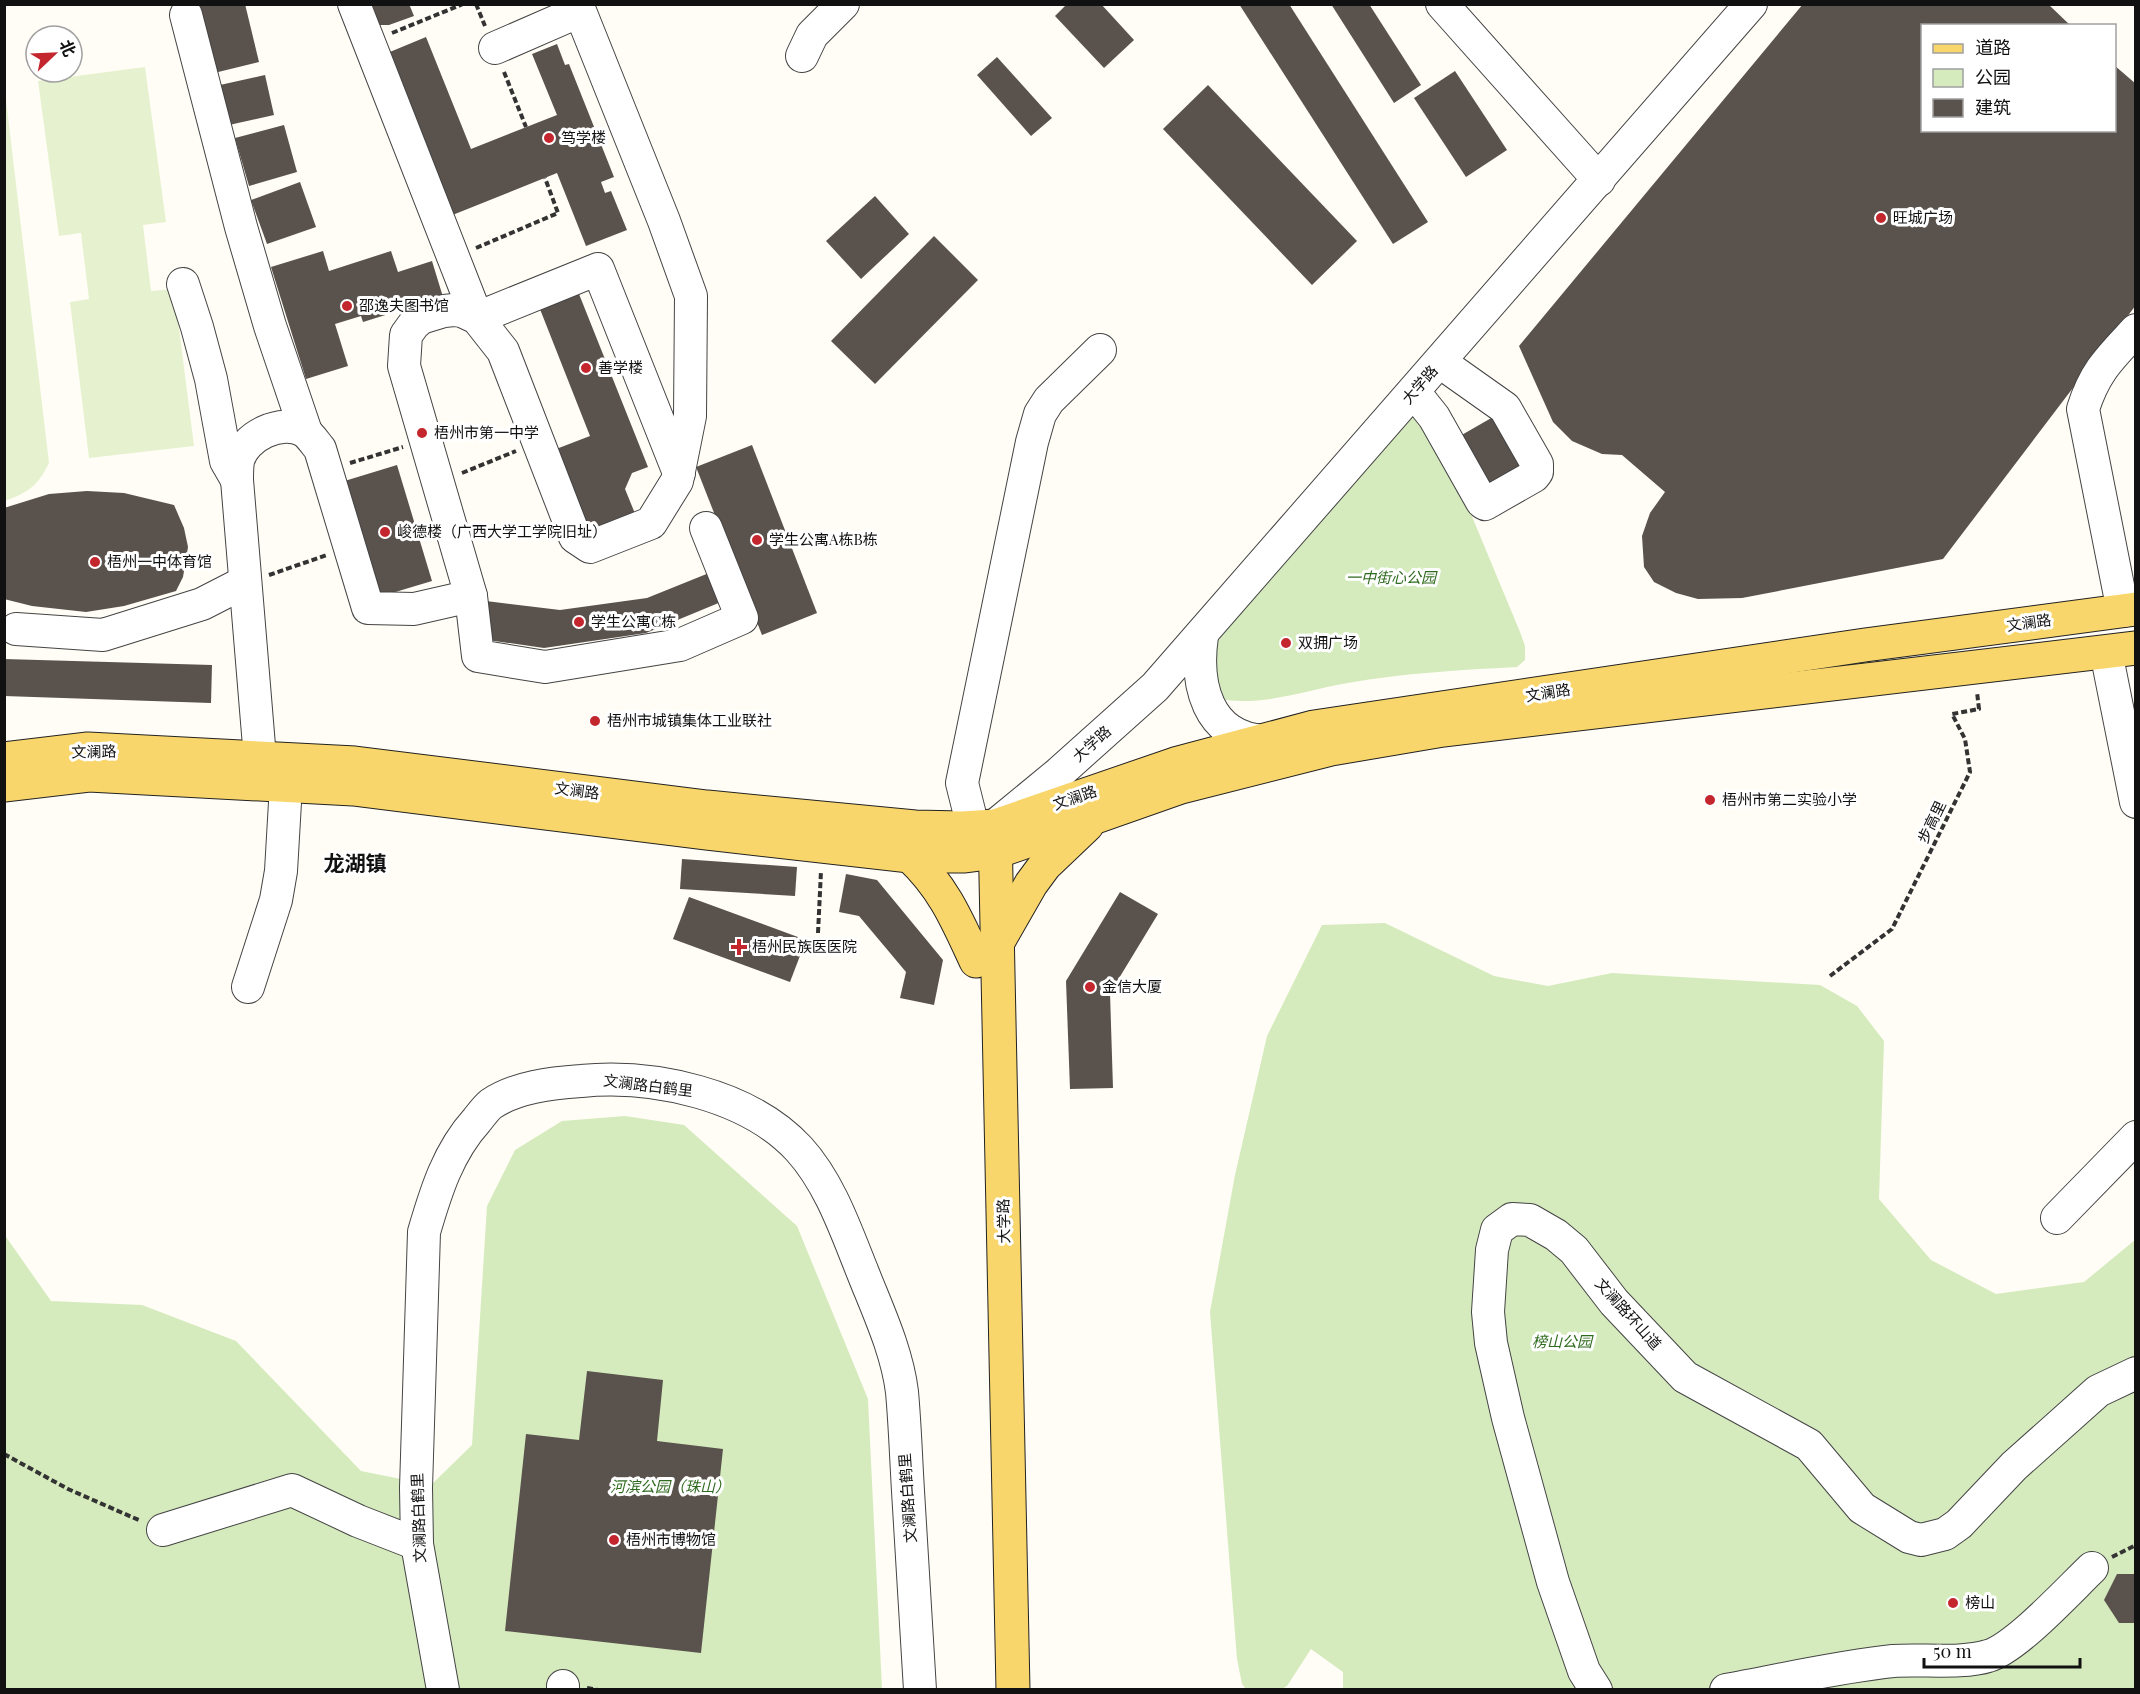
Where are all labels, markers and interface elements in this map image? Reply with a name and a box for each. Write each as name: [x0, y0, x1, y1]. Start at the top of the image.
north arrow: [24, 24, 84, 84]
legend: [1921, 24, 2116, 132]
text: 道路: [1975, 35, 2011, 59]
text: 北: [55, 36, 81, 59]
text: 公园: [1975, 65, 2011, 89]
text: 建筑: [1975, 95, 2011, 119]
place label: 笃学楼: [561, 127, 606, 147]
marker: 笃学楼: [542, 131, 556, 145]
place label: 旺城广场: [1893, 207, 1953, 227]
marker: 旺城广场: [1874, 211, 1888, 225]
place label: 邵逸夫图书馆: [359, 295, 449, 315]
marker: 邵逸夫图书馆: [340, 299, 354, 313]
place label: 善学楼: [598, 357, 643, 377]
marker: 善学楼: [579, 361, 593, 375]
street label: 大学路: [1397, 361, 1442, 408]
place label: 梧州市第一中学: [434, 422, 539, 442]
marker: 梧州市第一中学: [415, 426, 429, 440]
place label: 峻德楼（广西大学工学院旧址）: [397, 521, 607, 541]
marker: 峻德楼（广西大学工学院旧址）: [378, 525, 392, 539]
place label: 学生公寓A栋B栋: [769, 529, 878, 549]
marker: 学生公寓A栋B栋: [750, 533, 764, 547]
place label: 梧州一中体育馆: [107, 551, 212, 571]
marker: 梧州一中体育馆: [88, 555, 102, 569]
park label: 一中街心公园: [1346, 567, 1438, 587]
street label: 文澜路: [2005, 609, 2053, 635]
place label: 学生公寓C栋: [591, 611, 676, 631]
marker: 学生公寓C栋: [572, 615, 586, 629]
place label: 双拥广场: [1298, 632, 1358, 652]
marker: 双拥广场: [1279, 636, 1293, 650]
street label: 文澜路: [1524, 679, 1572, 705]
place label: 梧州市城镇集体工业联社: [607, 710, 772, 730]
marker: 梧州市城镇集体工业联社: [588, 714, 602, 728]
street label: 大学路: [1068, 721, 1115, 766]
street label: 文澜路: [71, 741, 117, 761]
street label: 文澜路: [554, 777, 601, 803]
street label: 文澜路: [1050, 780, 1099, 814]
place label: 梧州市第二实验小学: [1722, 789, 1857, 809]
marker: 梧州市第二实验小学: [1703, 793, 1717, 807]
street label: 步高里: [1912, 797, 1950, 846]
district label: 龙湖镇: [324, 848, 387, 876]
place label: 梧州民族医医院: [752, 936, 857, 956]
marker: 梧州民族医医院: [730, 938, 748, 956]
place label: 金信大厦: [1102, 976, 1162, 996]
marker: 金信大厦: [1083, 980, 1097, 994]
street label: 文澜路白鹤里: [602, 1070, 694, 1100]
street label: 大学路: [993, 1198, 1013, 1244]
street label: 文澜路环山道: [1591, 1273, 1666, 1353]
park label: 榜山公园: [1532, 1331, 1594, 1351]
street label: 文澜路白鹤里: [894, 1452, 920, 1544]
street label: 文澜路白鹤里: [406, 1473, 430, 1563]
park label: 河滨公园（珠山）: [610, 1476, 730, 1496]
place label: 梧州市博物馆: [626, 1529, 716, 1549]
marker: 梧州市博物馆: [607, 1533, 621, 1547]
place label: 榜山: [1965, 1592, 1995, 1612]
marker: 榜山: [1946, 1596, 1960, 1610]
scale bar: [1924, 1631, 2080, 1669]
text: 50 m: [1933, 1639, 1972, 1663]

